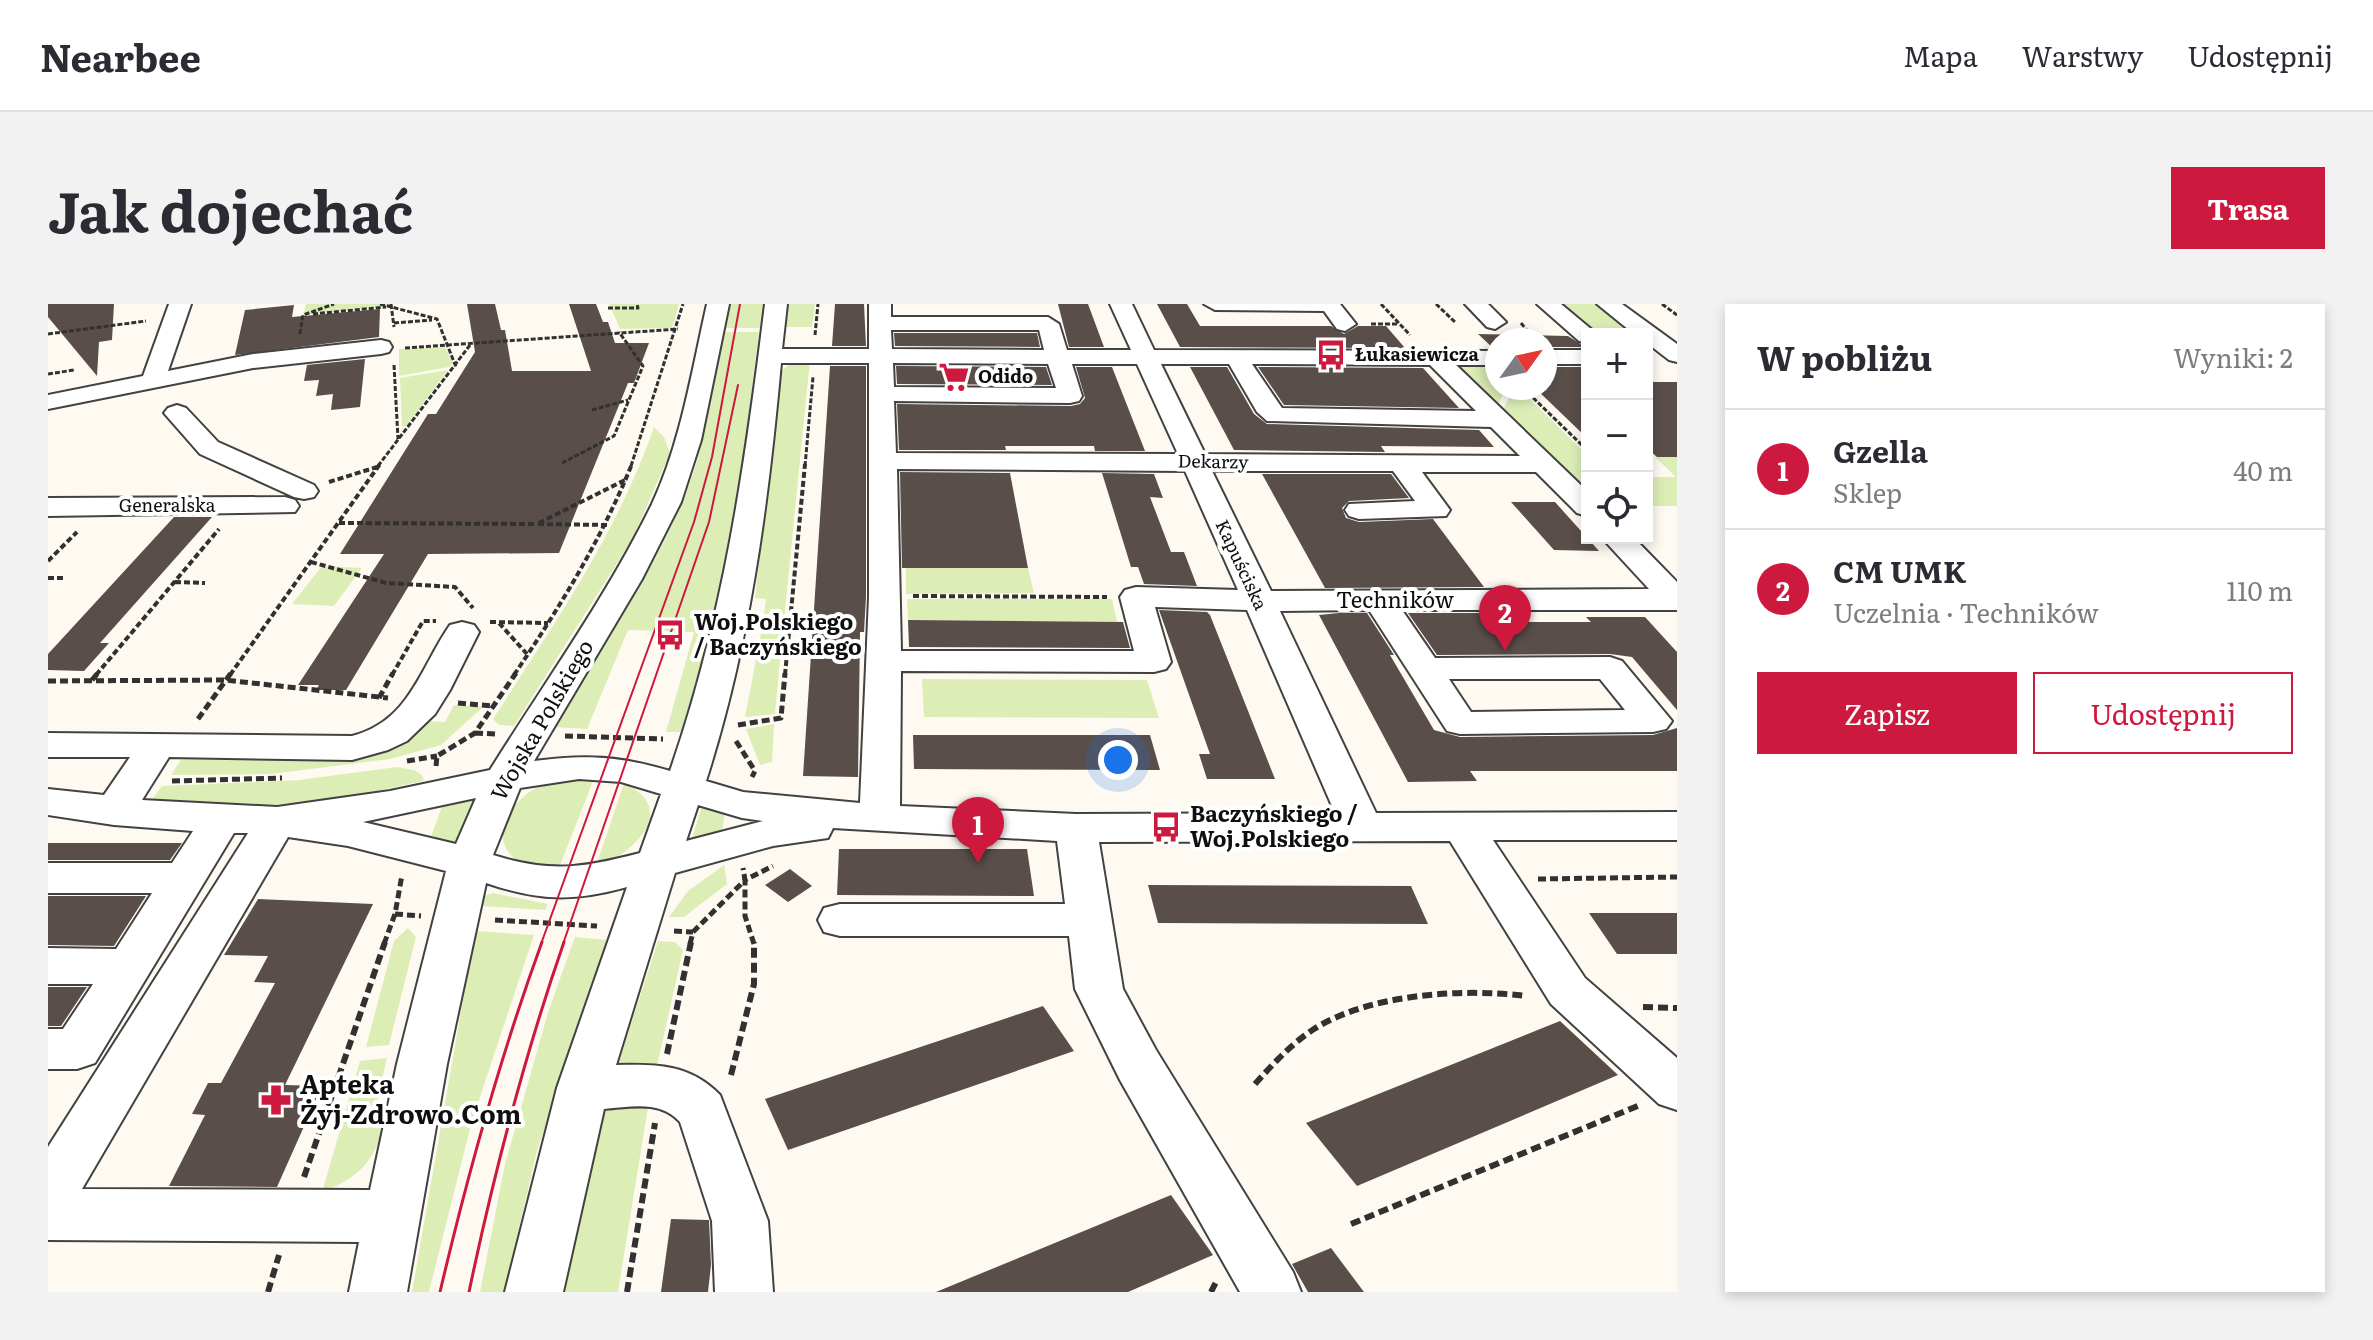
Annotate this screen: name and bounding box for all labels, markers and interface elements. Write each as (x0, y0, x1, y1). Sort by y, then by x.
text: Nearbee (40, 27, 201, 84)
text: Mapa (1903, 34, 1978, 76)
text: Warstwy (2022, 34, 2143, 76)
text: Udostępnij (2187, 34, 2333, 76)
text: Jak dojechać (48, 167, 413, 250)
button: Trasa (2171, 167, 2325, 249)
north arrow (1485, 328, 1557, 400)
map controls (1581, 328, 1653, 544)
button: + (1581, 328, 1653, 400)
text: W pobliżu (1757, 331, 1932, 381)
text: Wyniki: 2 (2173, 337, 2293, 376)
bus stop icon: Łukasiewicza (1314, 338, 1348, 372)
place label: Łukasiewicza (1355, 340, 1479, 367)
supermarket icon: Odido (937, 360, 971, 394)
place label: Odido (978, 362, 1033, 389)
button: − (1581, 400, 1653, 472)
text: Gzella (1833, 428, 1928, 472)
street label: Dekarzy (1177, 446, 1249, 475)
text: 1 (1778, 450, 1788, 489)
text: 40 m (2233, 450, 2293, 489)
button: locate (1581, 472, 1653, 544)
text: Sklep (1833, 472, 1902, 511)
street label: Generalska (119, 491, 216, 518)
street label: Kapuściska (1210, 515, 1275, 614)
text: CM UMK (1833, 548, 1966, 592)
text: 2 (1776, 570, 1790, 609)
text: 110 m (2226, 570, 2293, 609)
street label: Techników (1336, 582, 1454, 615)
pin: 2 (1479, 585, 1531, 651)
text: Uczelnia · Techników (1833, 592, 2099, 631)
place label: Woj.Polskiego / Baczyńskiego (694, 604, 862, 662)
bus stop icon: Woj.Polskiego / Baczyńskiego (653, 618, 687, 652)
street label: Wojska Polskiego (481, 632, 600, 806)
button: Zapisz (1757, 672, 2017, 754)
button: Udostępnij (2033, 672, 2293, 754)
your location (1098, 740, 1138, 780)
place label: Baczyńskiego / Woj.Polskiego (1190, 796, 1358, 854)
pin: 1 (952, 797, 1004, 863)
bus stop icon: Baczyńskiego / Woj.Polskiego (1149, 810, 1183, 844)
place label: Apteka Żyj-Zdrowo.Com (300, 1063, 522, 1132)
pharmacy icon: Apteka Żyj-Zdrowo.Com (259, 1083, 293, 1117)

